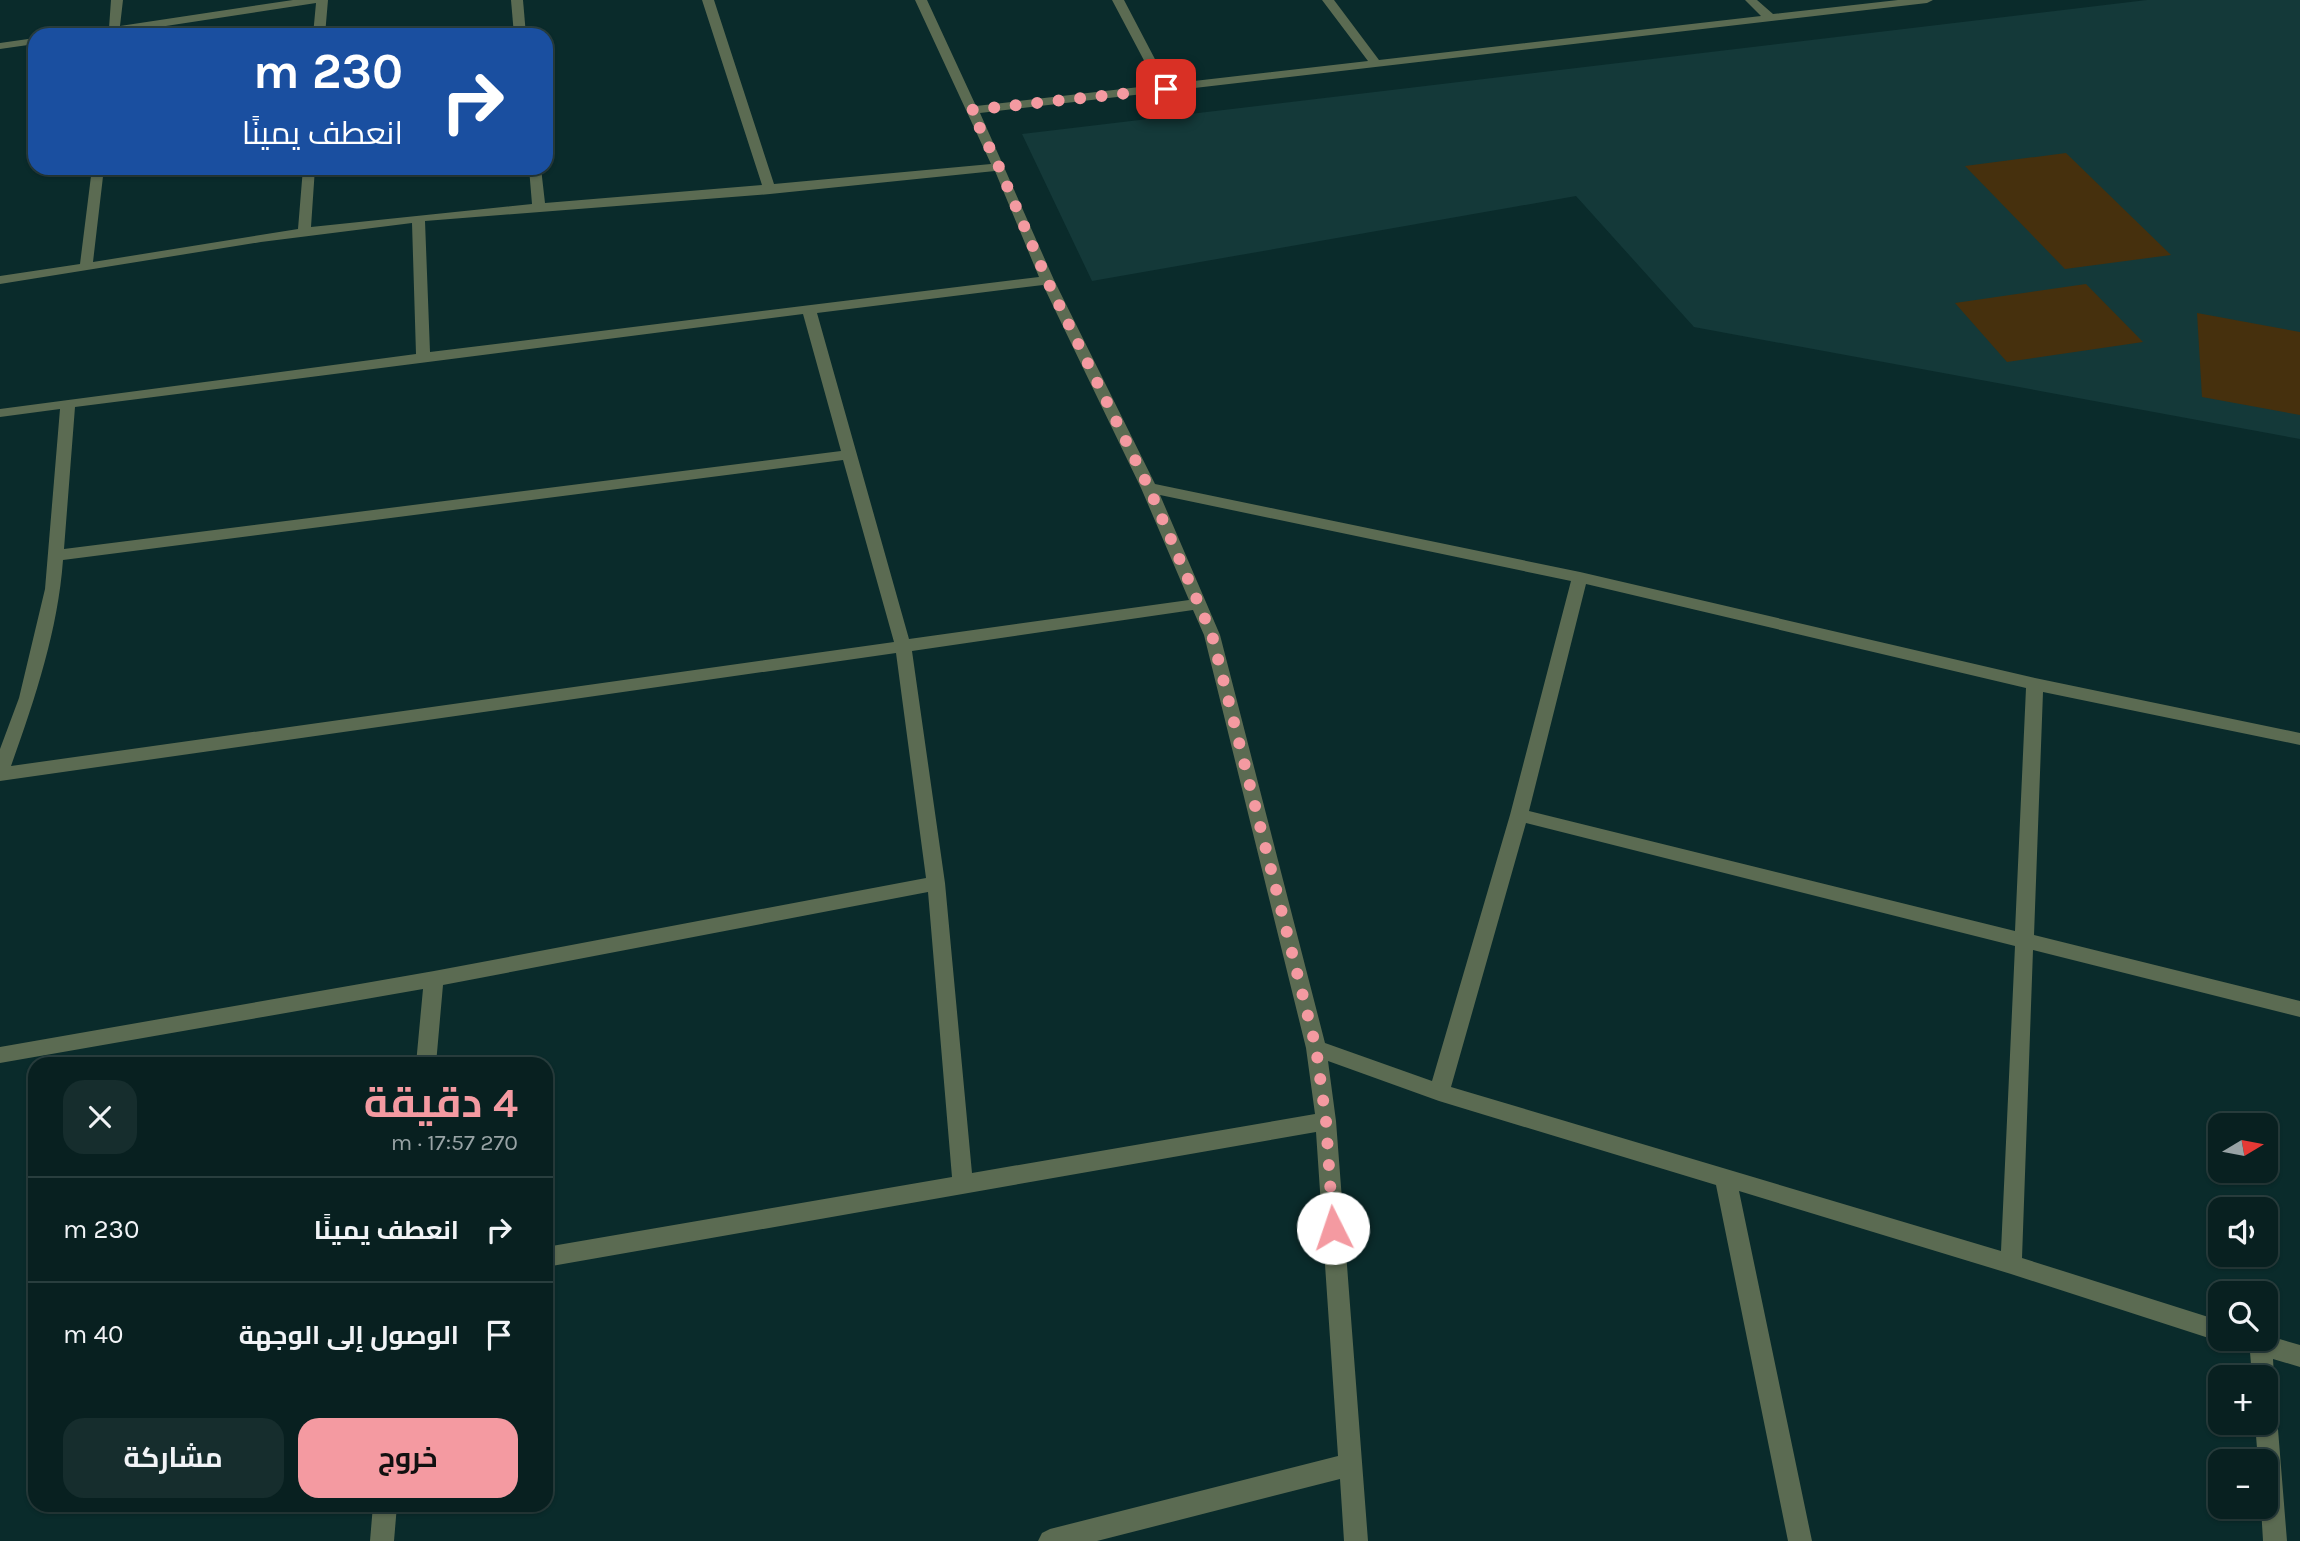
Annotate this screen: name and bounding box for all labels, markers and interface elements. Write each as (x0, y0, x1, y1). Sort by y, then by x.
text: 230 m (253, 43, 403, 100)
icon: right (427, 56, 518, 147)
pin (1136, 59, 1196, 119)
icon: arrive (1147, 70, 1185, 108)
text: انعطف يمينًا (242, 115, 403, 152)
text: 4 دقيقة (364, 1078, 518, 1128)
button: close (63, 1080, 137, 1154)
north arrow (2208, 1113, 2278, 1183)
map controls (2208, 1113, 2278, 1519)
text: 270 m · 17:57 (391, 1129, 518, 1156)
position arrow (1296, 1191, 1370, 1265)
button: sound (2208, 1197, 2278, 1267)
icon: right (480, 1211, 518, 1249)
text: 230 m (63, 1214, 139, 1245)
text: انعطف يمينًا (314, 1215, 459, 1246)
button: search (2208, 1281, 2278, 1351)
icon: arrive (480, 1316, 518, 1354)
text: 40 m (63, 1319, 123, 1350)
text: الوصول إلى الوجهة (239, 1320, 459, 1351)
button: + (2208, 1365, 2278, 1435)
button: مشاركة (63, 1418, 284, 1498)
button: خروج (298, 1418, 518, 1498)
button: − (2208, 1449, 2278, 1519)

